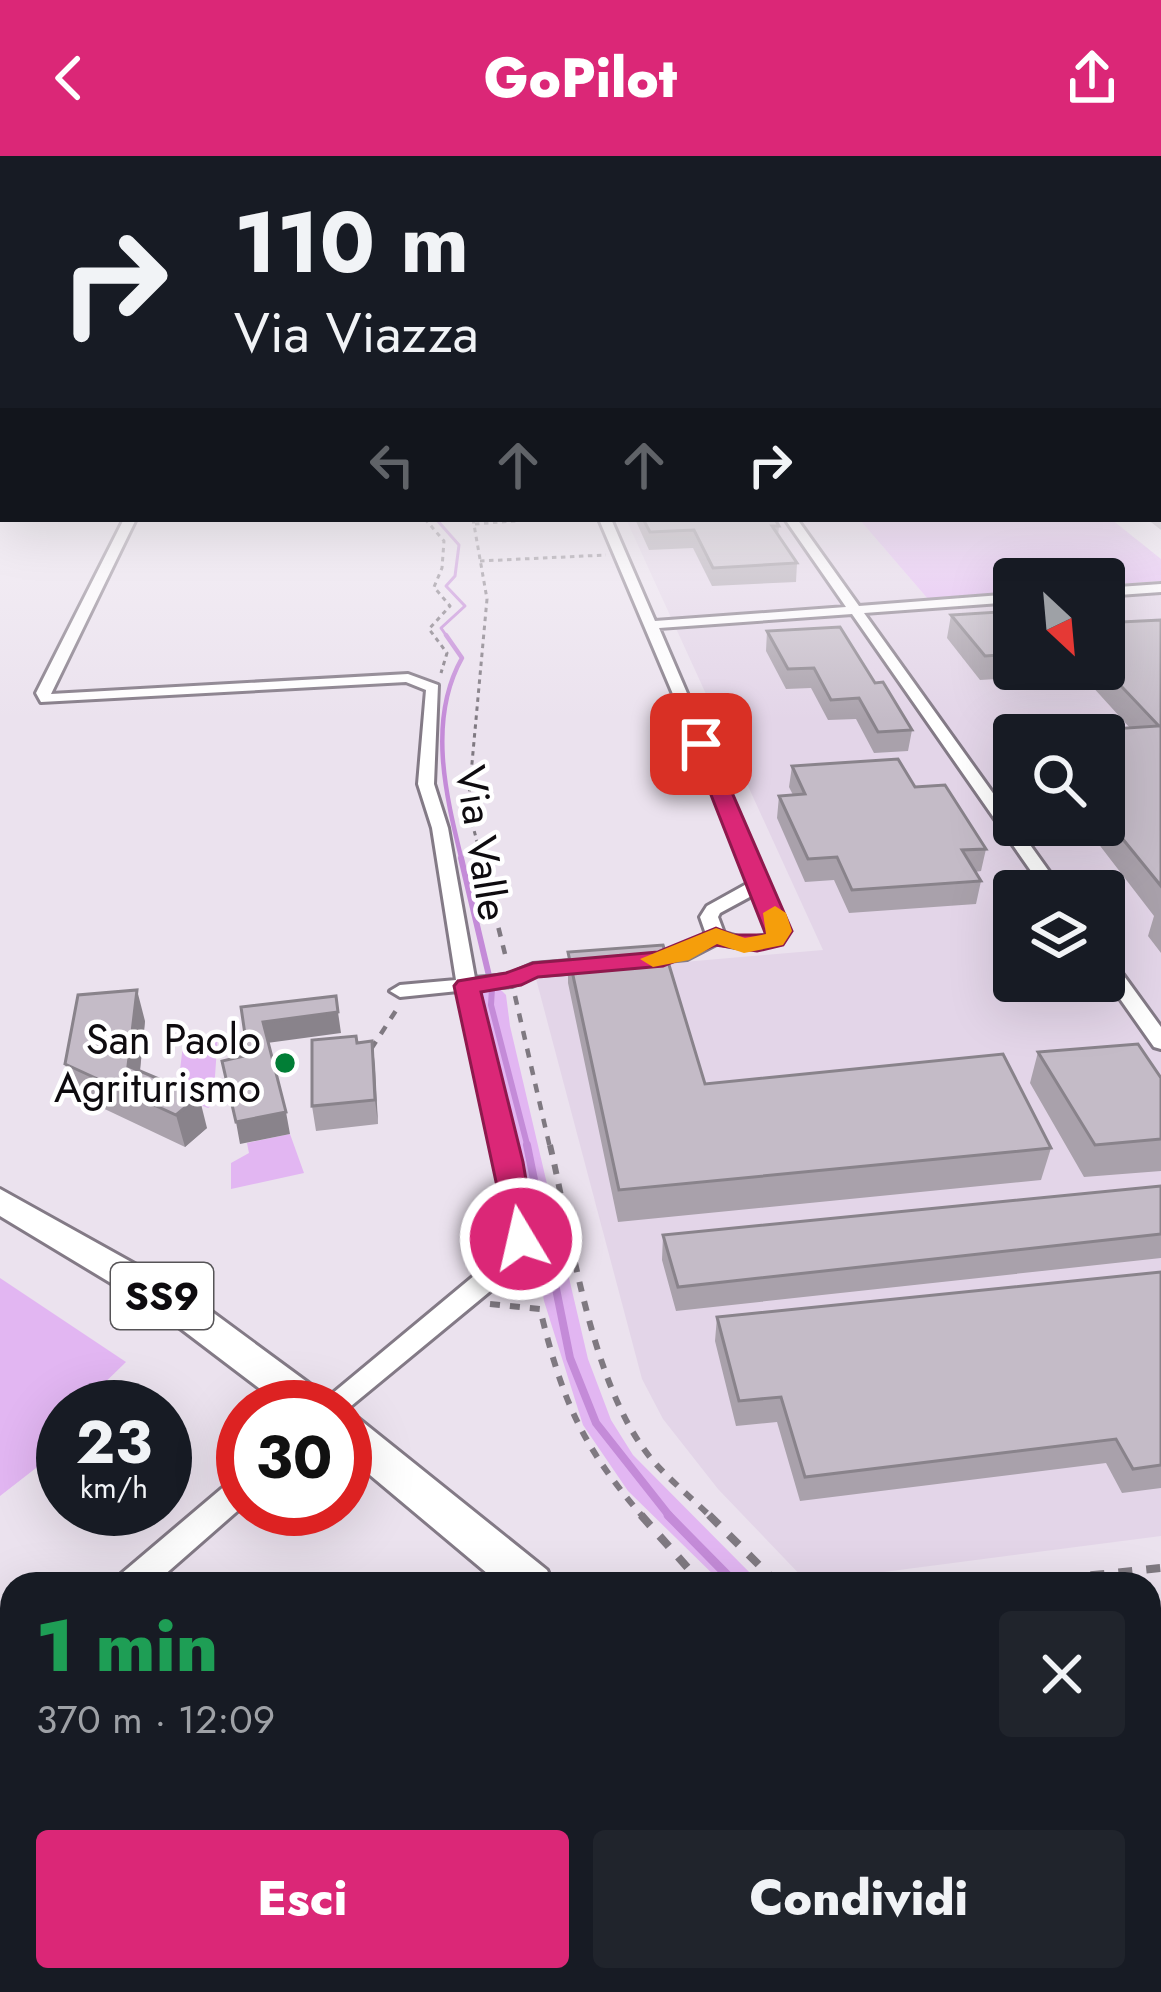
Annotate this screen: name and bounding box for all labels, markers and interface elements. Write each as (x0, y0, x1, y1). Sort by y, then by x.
text: GoPilot (484, 39, 677, 117)
icon: back (36, 45, 102, 111)
icon: share (1059, 45, 1125, 111)
text: 110 m (234, 182, 469, 304)
icon: right (36, 204, 192, 360)
text: Via Viazza (234, 294, 479, 372)
icon: left (359, 432, 425, 498)
icon: ahead (485, 432, 551, 498)
icon: ahead (611, 432, 677, 498)
icon: right (737, 432, 803, 498)
north arrow (993, 558, 1125, 690)
map controls (993, 558, 1125, 1002)
pin (650, 693, 752, 795)
icon: arrive (668, 711, 734, 777)
button: search (993, 714, 1125, 846)
street label: Via Valle (440, 761, 524, 925)
button: layers (993, 870, 1125, 1002)
place label: San Paolo Agriturismo (54, 1009, 261, 1118)
marker: San Paolo Agriturismo (272, 1050, 298, 1076)
position arrow (458, 1176, 584, 1302)
road number: SS9 (111, 1263, 213, 1329)
speed limit sign: 30 (216, 1380, 372, 1536)
text: 23 (76, 1399, 152, 1486)
text: km/h (80, 1466, 148, 1509)
text: 1 min (36, 1594, 218, 1698)
button: close (999, 1611, 1125, 1737)
text: 370 m · 12:09 (36, 1691, 275, 1748)
button: Esci (36, 1830, 569, 1968)
button: Condividi (593, 1830, 1125, 1968)

